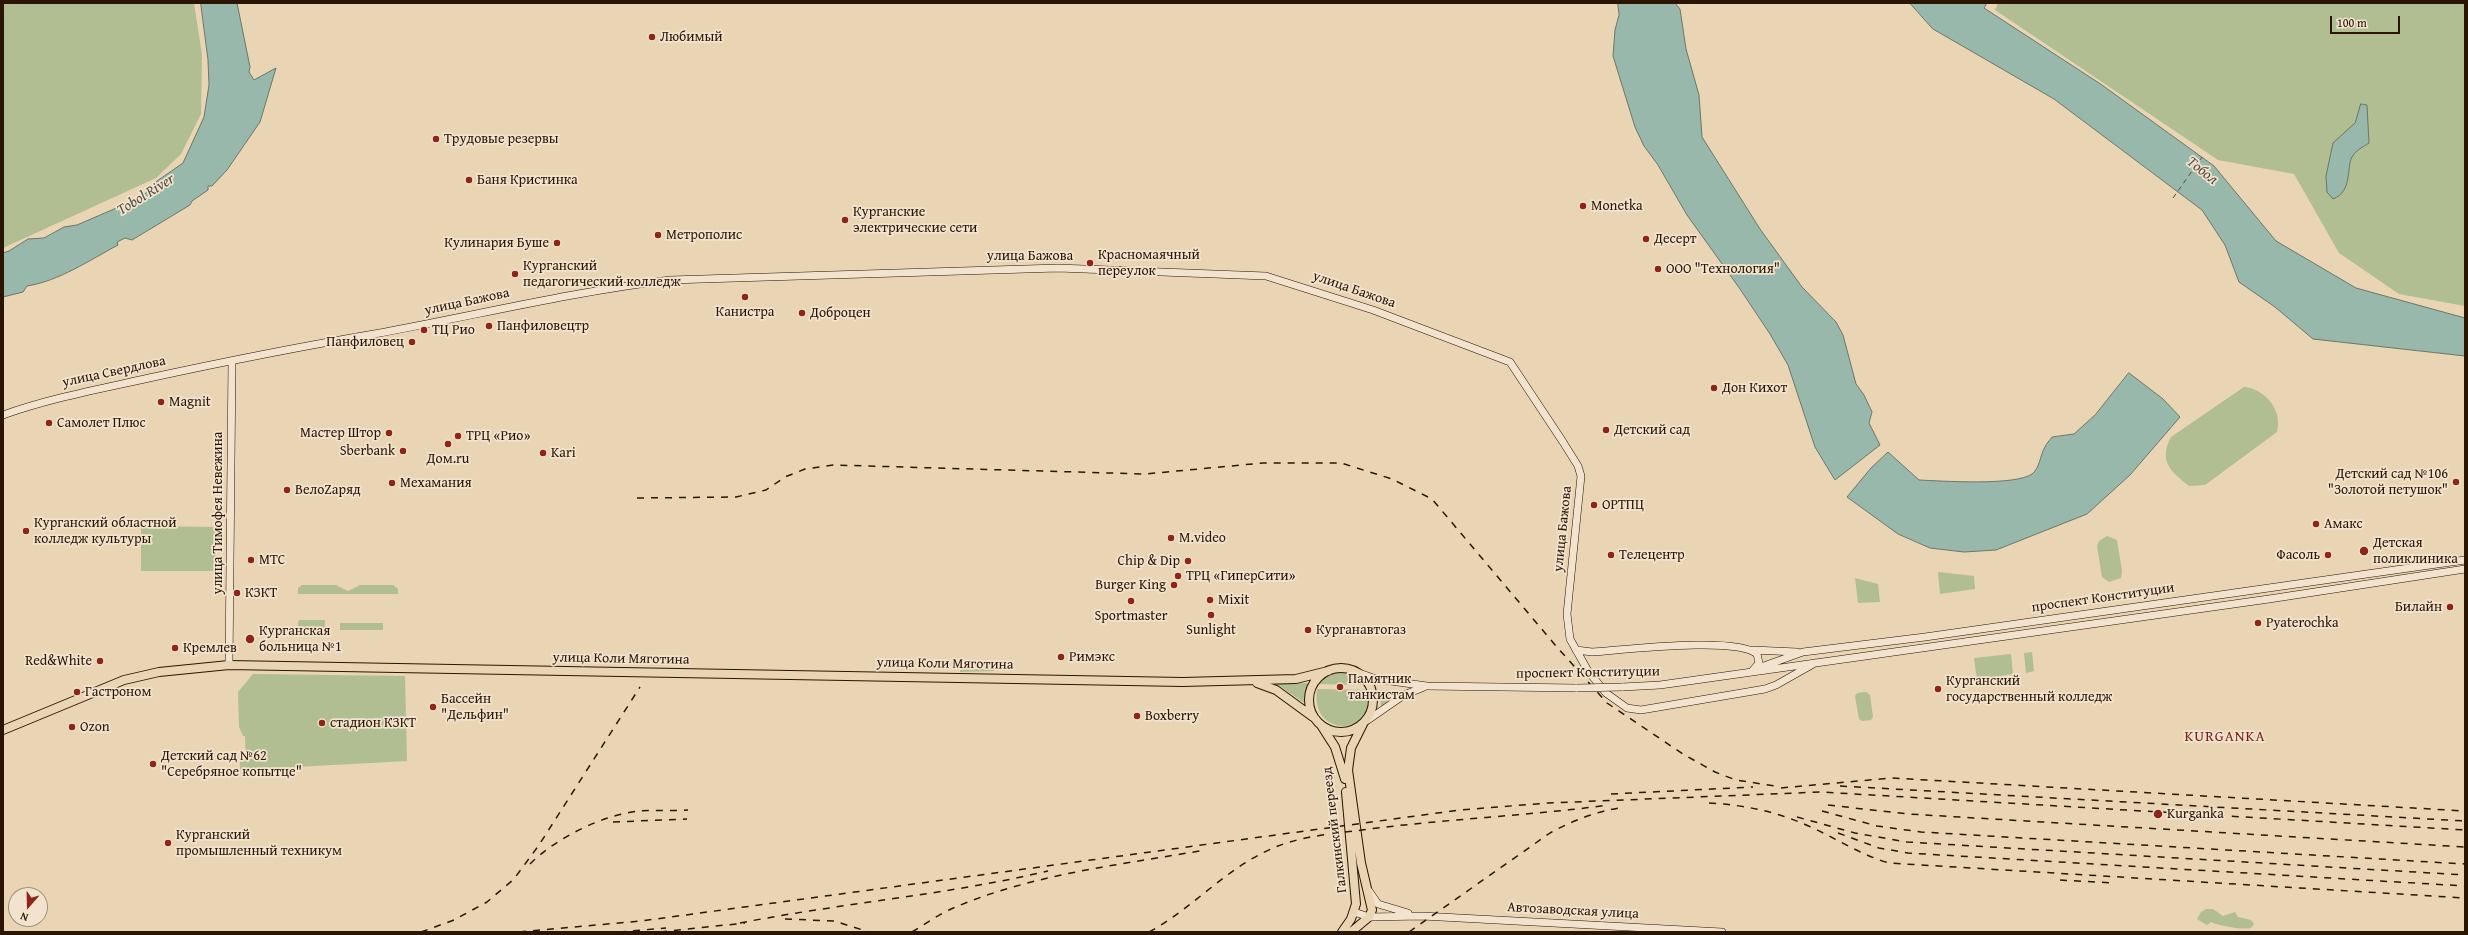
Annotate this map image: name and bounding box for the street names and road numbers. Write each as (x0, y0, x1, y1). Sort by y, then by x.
street label: улица Бажова (987, 248, 1073, 264)
street label: улица Бажова (1310, 268, 1398, 312)
street label: улица Бажова (423, 285, 511, 319)
street label: улица Свердлова (61, 353, 167, 391)
street label: улица Тимофея Невежина (210, 432, 226, 594)
street label: улица Бажова (1550, 485, 1576, 573)
street label: проспект Конституции (2030, 580, 2176, 616)
street label: улица Коли Мяготина (552, 649, 690, 669)
street label: улица Коли Мяготина (876, 654, 1014, 674)
street label: проспект Конституции (1516, 663, 1660, 683)
street label: Галкинский переезд (1319, 766, 1351, 894)
street label: Автозаводская улица (1507, 899, 1639, 923)

